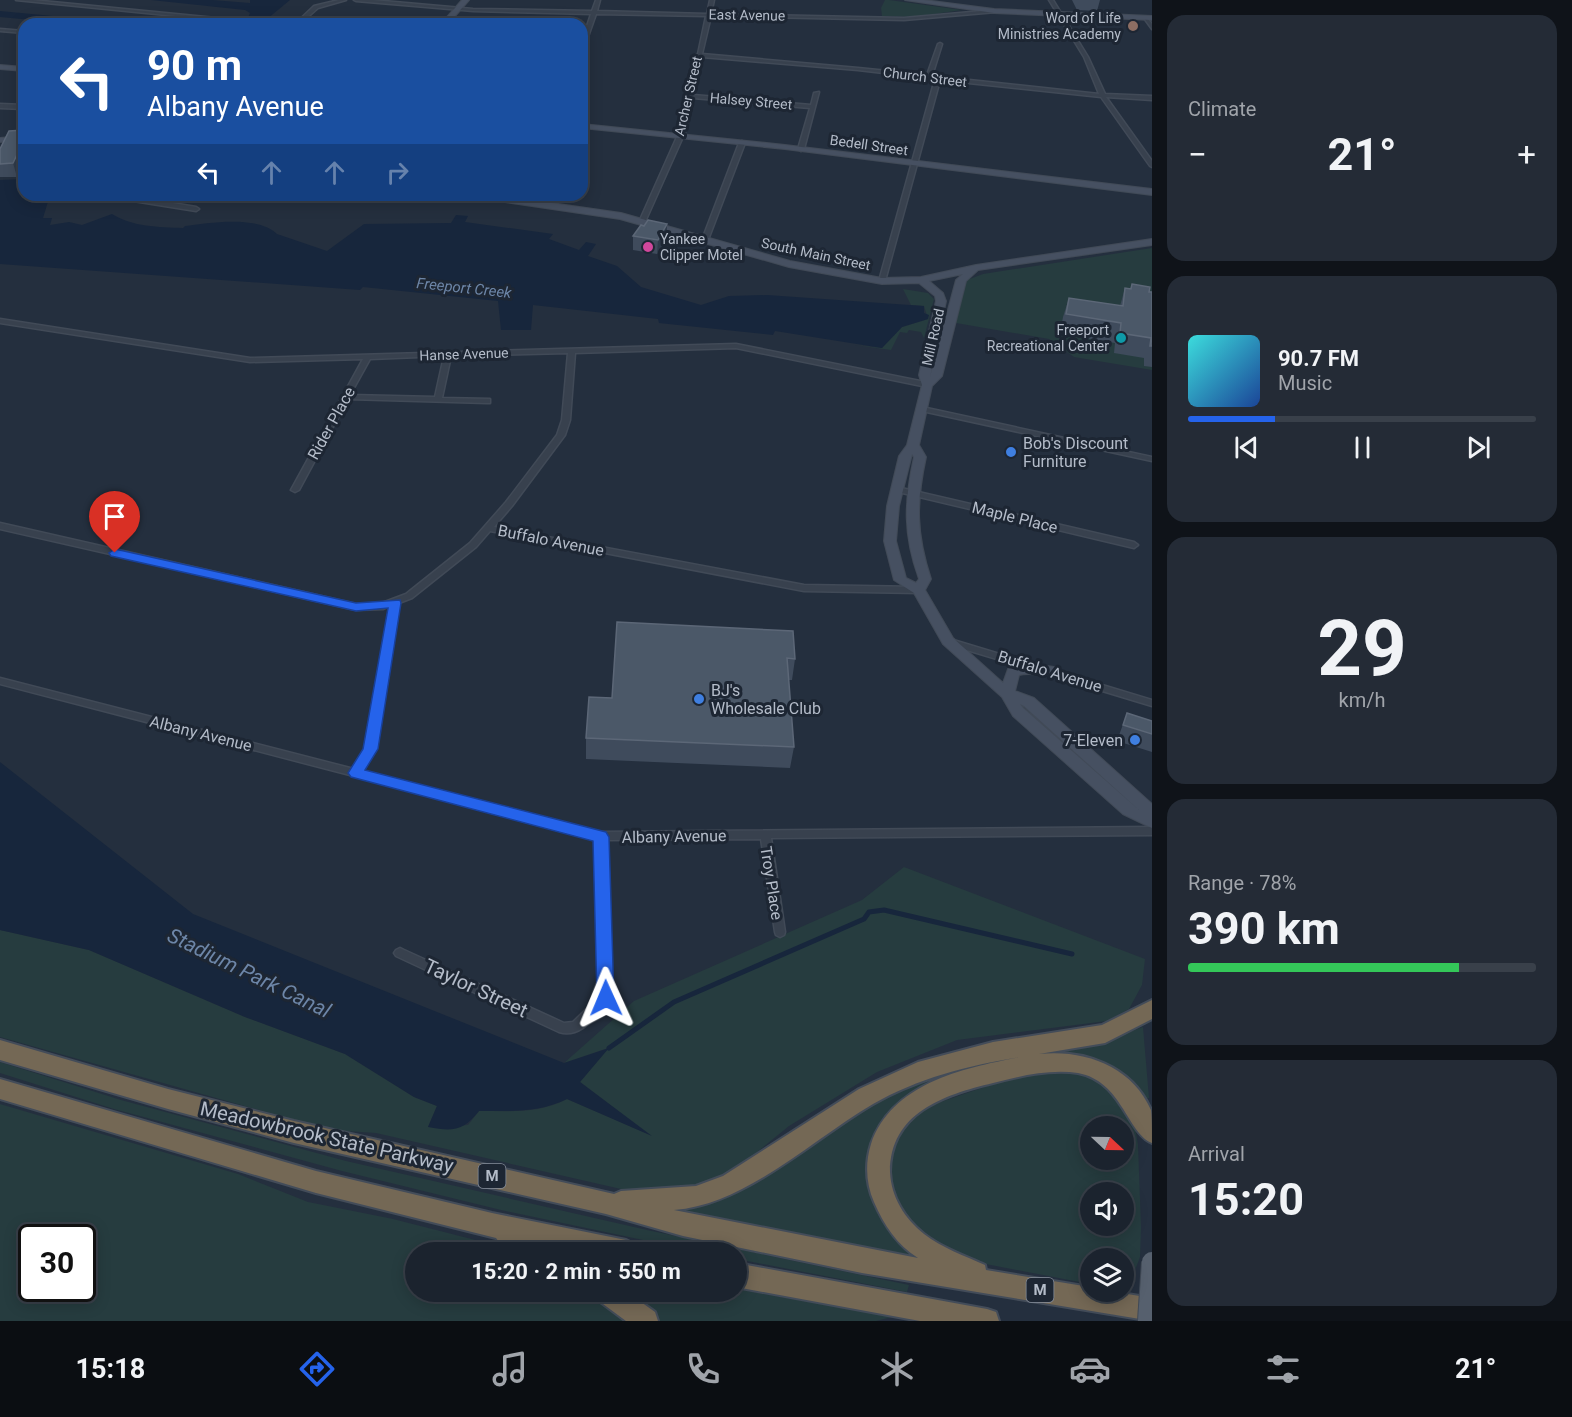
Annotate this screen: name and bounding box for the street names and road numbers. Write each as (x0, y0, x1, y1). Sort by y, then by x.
street label: East Avenue (709, 6, 785, 24)
street label: Archer Street (671, 54, 705, 137)
street label: Church Street (882, 64, 968, 90)
street label: Halsey Street (709, 89, 793, 113)
street label: Bedell Street (829, 132, 909, 158)
street label: South Main Street (760, 235, 872, 273)
street label: Mill Road (919, 307, 947, 367)
street label: Hanse Avenue (419, 344, 509, 364)
street label: Rider Place (304, 384, 359, 463)
street label: Maple Place (970, 498, 1060, 537)
street label: Buffalo Avenue (496, 521, 606, 560)
street label: Buffalo Avenue (995, 647, 1104, 696)
street label: Albany Avenue (148, 712, 254, 755)
street label: Albany Avenue (621, 826, 727, 847)
street label: Troy Place (756, 845, 787, 921)
street label: Taylor Street (420, 954, 532, 1022)
street label: Meadowbrook State Parkway (198, 1096, 457, 1178)
road number: M (478, 1164, 506, 1188)
road number: M (1026, 1278, 1054, 1302)

